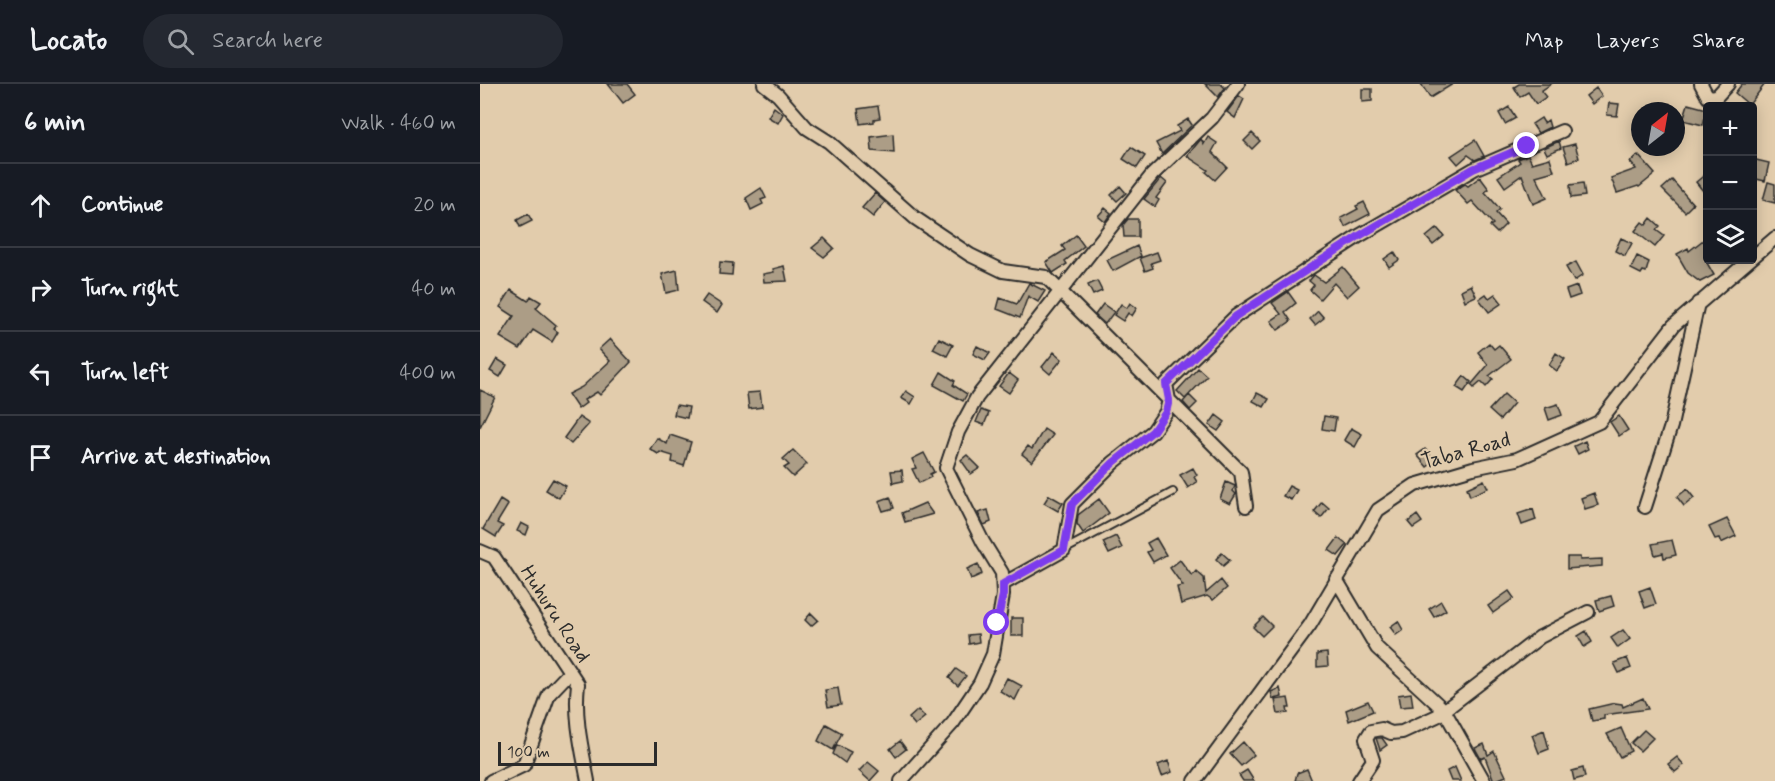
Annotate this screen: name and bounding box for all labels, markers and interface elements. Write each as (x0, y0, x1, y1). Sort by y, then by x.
search box (143, 14, 563, 68)
text: Locato (30, 23, 107, 60)
icon: search (164, 25, 197, 58)
text: Search here (212, 27, 323, 55)
text: Map (1525, 27, 1563, 55)
text: Layers (1596, 27, 1659, 55)
text: Share (1692, 27, 1745, 55)
north arrow (1631, 102, 1685, 156)
map controls (1703, 102, 1757, 264)
button: + (1703, 102, 1757, 156)
text: 6 min (24, 106, 86, 140)
text: Walk · 460 m (341, 110, 456, 137)
route end (1513, 132, 1539, 158)
button: − (1703, 156, 1757, 210)
icon: ahead (24, 189, 57, 222)
text: Continue (81, 191, 163, 219)
text: 20 m (413, 192, 456, 219)
button: layers (1703, 210, 1757, 264)
icon: right (24, 273, 57, 306)
text: Turn right (81, 275, 179, 303)
text: 40 m (412, 276, 456, 303)
icon: left (24, 357, 57, 390)
text: Turn left (81, 359, 169, 387)
text: 400 m (400, 360, 456, 387)
street label: Taba Road (1418, 426, 1514, 476)
icon: arrive (24, 441, 57, 474)
text: Arrive at destination (81, 443, 271, 471)
street label: Huhuru Road (513, 560, 597, 668)
route start (983, 609, 1009, 635)
scale bar (498, 739, 657, 766)
text: 100 m (507, 742, 550, 763)

